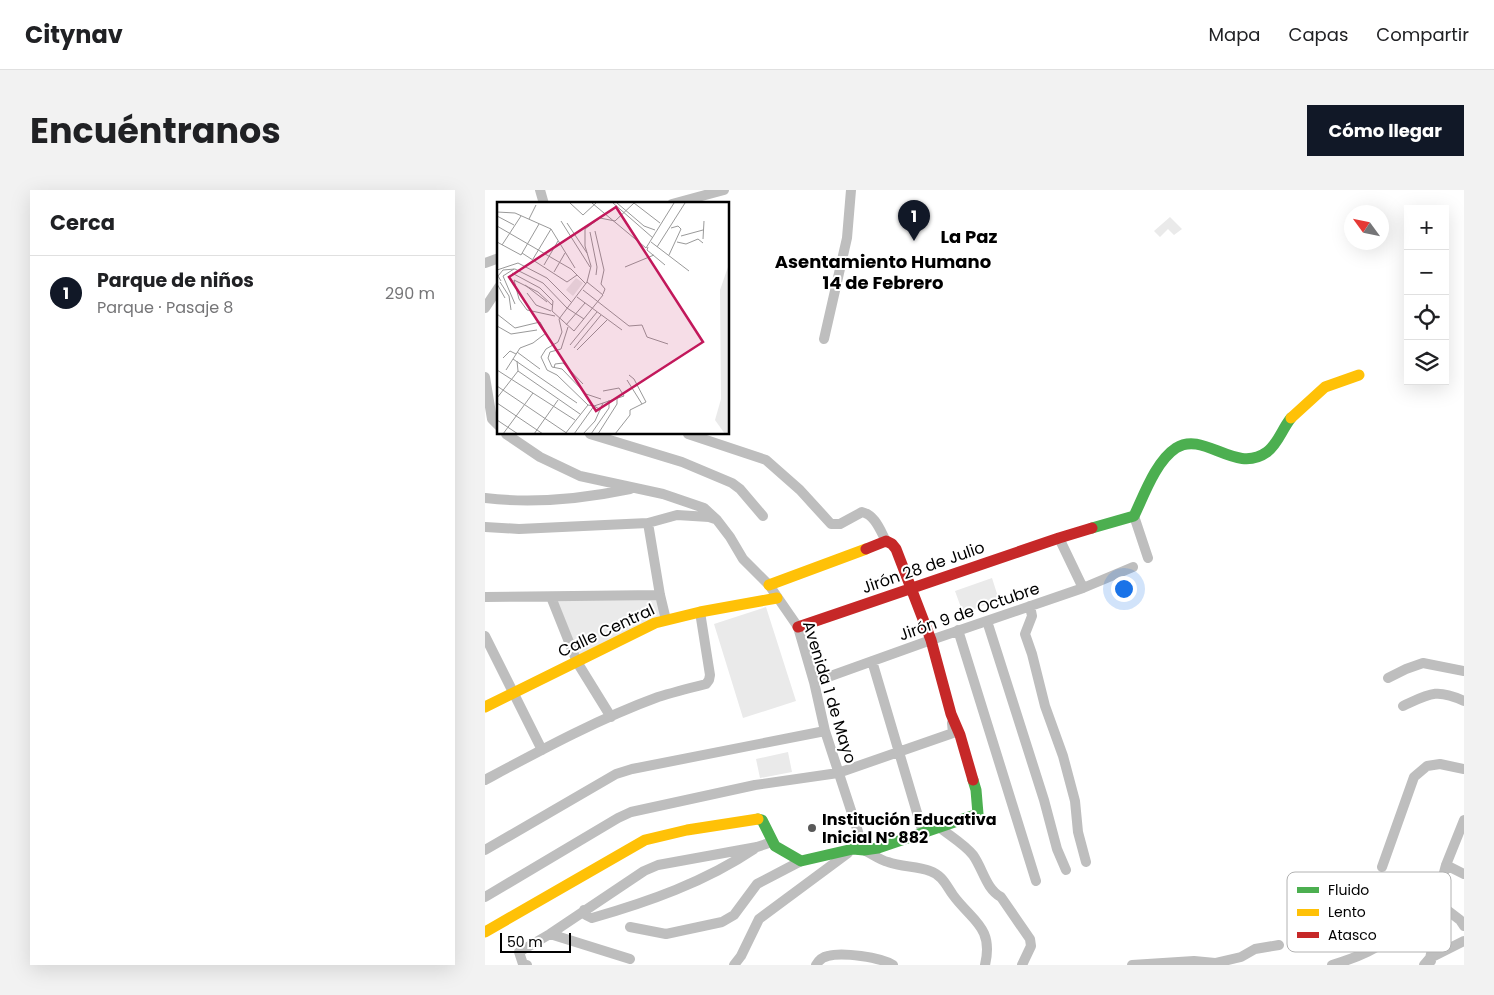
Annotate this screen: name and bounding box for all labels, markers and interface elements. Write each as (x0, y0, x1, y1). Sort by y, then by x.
text: Citynav (25, 18, 123, 51)
text: Mapa (1208, 22, 1261, 47)
text: Capas (1289, 22, 1348, 47)
text: Compartir (1376, 22, 1469, 47)
button: Cómo llegar (1307, 105, 1464, 156)
text: Encuéntranos (30, 106, 281, 155)
pin: 1 (898, 200, 930, 241)
inset map (497, 202, 730, 435)
north arrow (1344, 205, 1389, 250)
map controls (1404, 205, 1449, 385)
button: + (1404, 205, 1449, 250)
text: Cerca (50, 208, 115, 237)
district label: La Paz (940, 224, 998, 249)
district label: Asentamiento Humano 14 de Febrero (775, 249, 991, 295)
button: − (1404, 250, 1449, 295)
text: Parque de niños (97, 267, 254, 294)
text: 1 (63, 282, 69, 305)
text: 290 m (385, 282, 435, 305)
button: locate (1404, 295, 1449, 340)
text: Parque · Pasaje 8 (97, 296, 233, 319)
button: layers (1404, 340, 1449, 385)
street label: Jirón 28 de Julio (859, 536, 988, 599)
your location (1111, 576, 1137, 602)
street label: Jirón 9 de Octubre (896, 577, 1043, 646)
street label: Calle Central (554, 598, 658, 663)
street label: Avenida 1 de Mayo (797, 618, 862, 766)
place label: Institución Educativa Inicial Nº 882 (822, 808, 997, 849)
marker: Institución Educativa Inicial Nº 882 (806, 822, 818, 834)
legend (1287, 872, 1451, 952)
text: Fluido (1328, 880, 1369, 900)
text: Lento (1328, 902, 1366, 922)
text: Atasco (1328, 925, 1377, 945)
scale bar (500, 930, 571, 953)
text: 50 m (507, 932, 543, 952)

